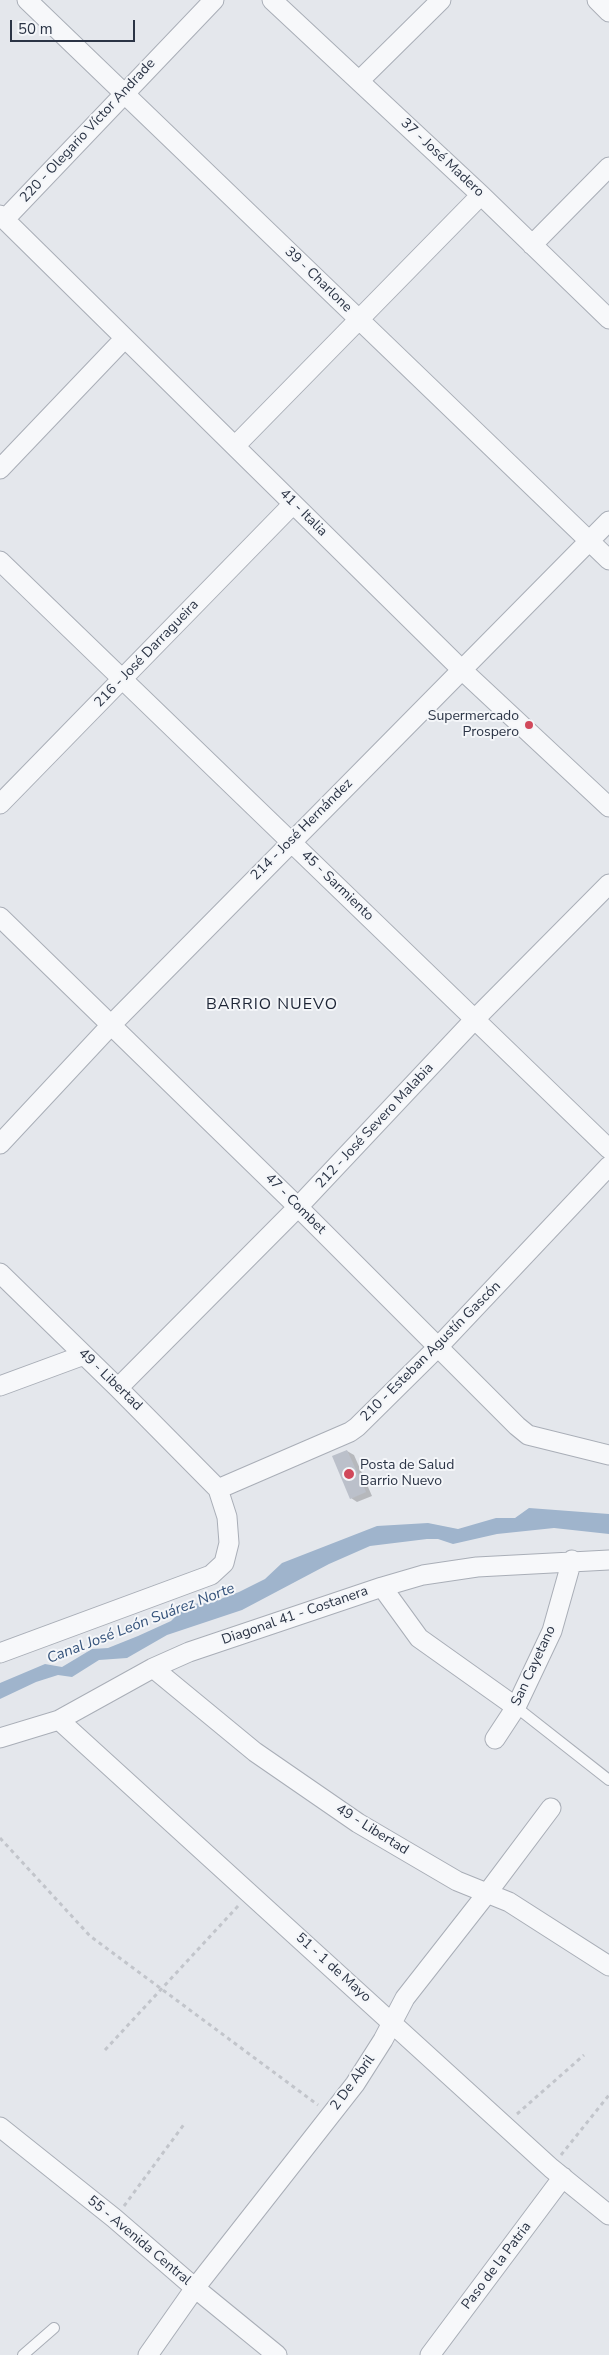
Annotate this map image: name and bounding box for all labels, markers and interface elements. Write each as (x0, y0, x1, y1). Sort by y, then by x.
scale bar (12, 10, 138, 42)
text: 50 m (18, 19, 53, 39)
street label: 220 - Olegario Víctor Andrade (17, 56, 159, 206)
street label: 37 - José Madero (397, 115, 487, 201)
street label: 39 - Charlone (281, 244, 355, 316)
street label: 41 - Italia (276, 486, 330, 540)
street label: 216 - José Darragueira (91, 597, 203, 711)
place label: Supermercado Prospero (428, 709, 519, 742)
marker: Supermercado Prospero (523, 719, 535, 731)
street label: 214 - José Hernández (248, 776, 356, 884)
street label: 45 - Sarmiento (297, 847, 377, 925)
district label: BARRIO NUEVO (205, 995, 339, 1015)
street label: 212 - José Severo Malabia (313, 1060, 437, 1192)
street label: 47 - Combet (261, 1170, 329, 1238)
street label: 210 - Esteban Agustín Gascón (357, 1278, 505, 1426)
street label: 49 - Libertad (75, 1345, 145, 1415)
place label: Posta de Salud Barrio Nuevo (360, 1458, 454, 1490)
marker: Posta de Salud Barrio Nuevo (342, 1467, 356, 1481)
water label: Canal José León Suárez Norte (45, 1580, 237, 1668)
street label: Diagonal 41 - Costanera (220, 1583, 370, 1649)
street label: San Cayetano (508, 1623, 560, 1709)
street label: 49 - Libertad (333, 1801, 411, 1859)
street label: 51 - 1 de Mayo (292, 1930, 374, 2006)
street label: 2 De Abril (327, 2052, 379, 2114)
street label: 55 - Avenida Central (84, 2193, 194, 2289)
street label: Paso de la Patria (459, 2219, 535, 2313)

